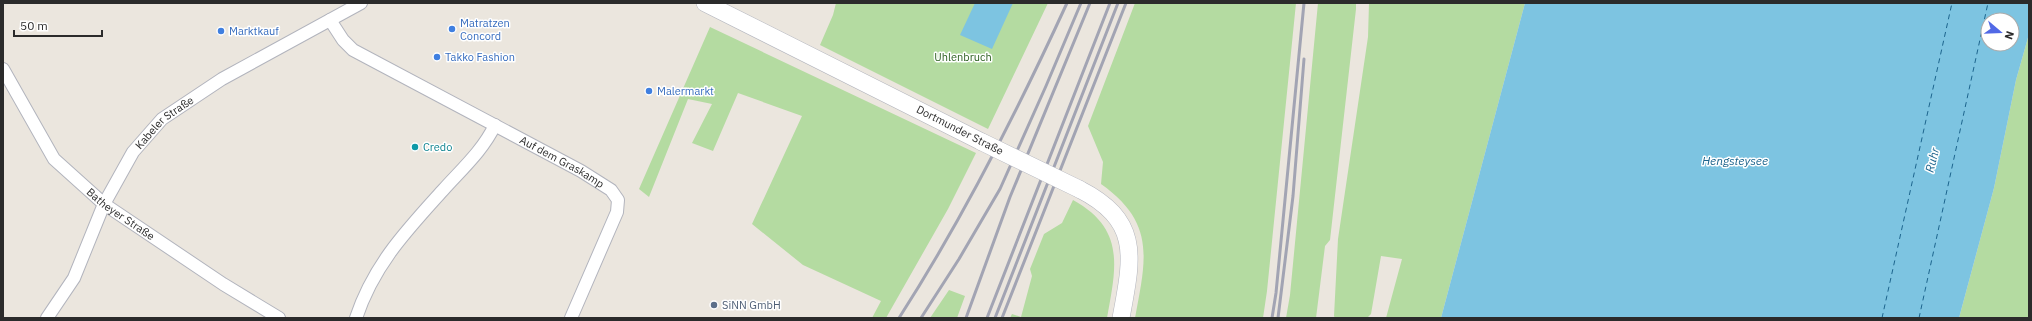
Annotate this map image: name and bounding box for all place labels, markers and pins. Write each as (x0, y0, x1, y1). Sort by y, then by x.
place label: Matratzen Concord (460, 16, 510, 43)
place label: Marktkauf (229, 24, 279, 38)
marker: Matratzen Concord (447, 24, 457, 34)
marker: Marktkauf (216, 26, 226, 36)
place label: Takko Fashion (445, 50, 515, 64)
marker: Takko Fashion (432, 52, 442, 62)
place label: Malermarkt (657, 84, 714, 98)
marker: Malermarkt (644, 86, 654, 96)
place label: Credo (423, 140, 452, 154)
marker: Credo (410, 142, 420, 152)
place label: SiNN GmbH (722, 298, 781, 312)
marker: SiNN GmbH (709, 300, 719, 310)

